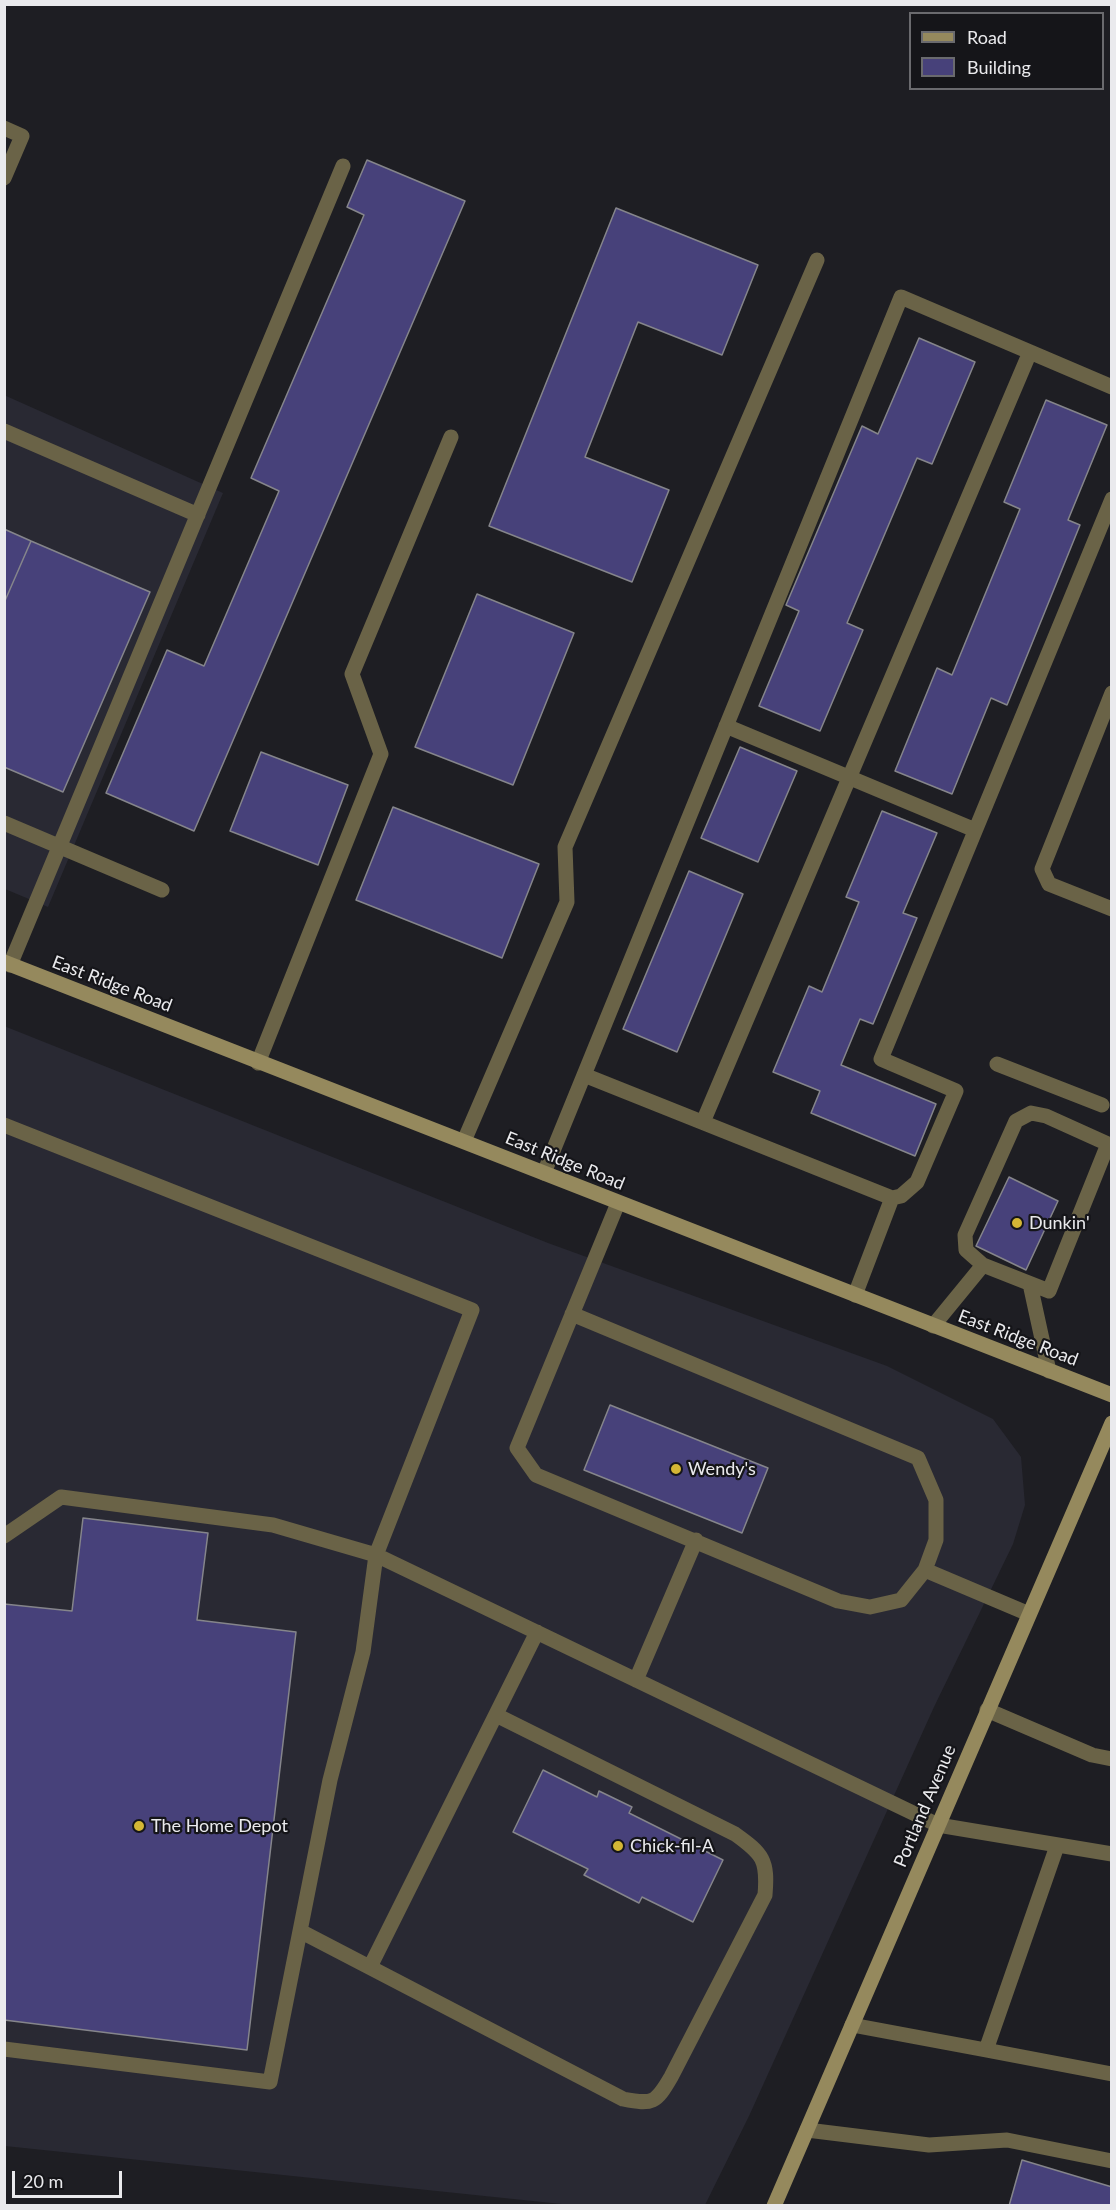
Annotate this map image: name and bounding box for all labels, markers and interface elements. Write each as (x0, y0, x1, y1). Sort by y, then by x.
legend (909, 12, 1104, 90)
text: Road (967, 26, 1007, 48)
text: Building (967, 56, 1031, 78)
street label: East Ridge Road (49, 951, 175, 1017)
street label: East Ridge Road (502, 1127, 628, 1195)
place label: Dunkin' (1029, 1212, 1090, 1234)
marker: Dunkin' (1010, 1216, 1024, 1230)
street label: East Ridge Road (955, 1305, 1081, 1371)
place label: Wendy's (688, 1458, 756, 1480)
marker: Wendy's (669, 1462, 683, 1476)
street label: Portland Avenue (889, 1741, 961, 1871)
place label: The Home Depot (151, 1815, 288, 1837)
marker: The Home Depot (132, 1819, 146, 1833)
place label: Chick-fil-A (630, 1835, 714, 1857)
marker: Chick-fil-A (611, 1839, 625, 1853)
scale bar (15, 2159, 124, 2197)
text: 20 m (23, 2170, 63, 2192)

